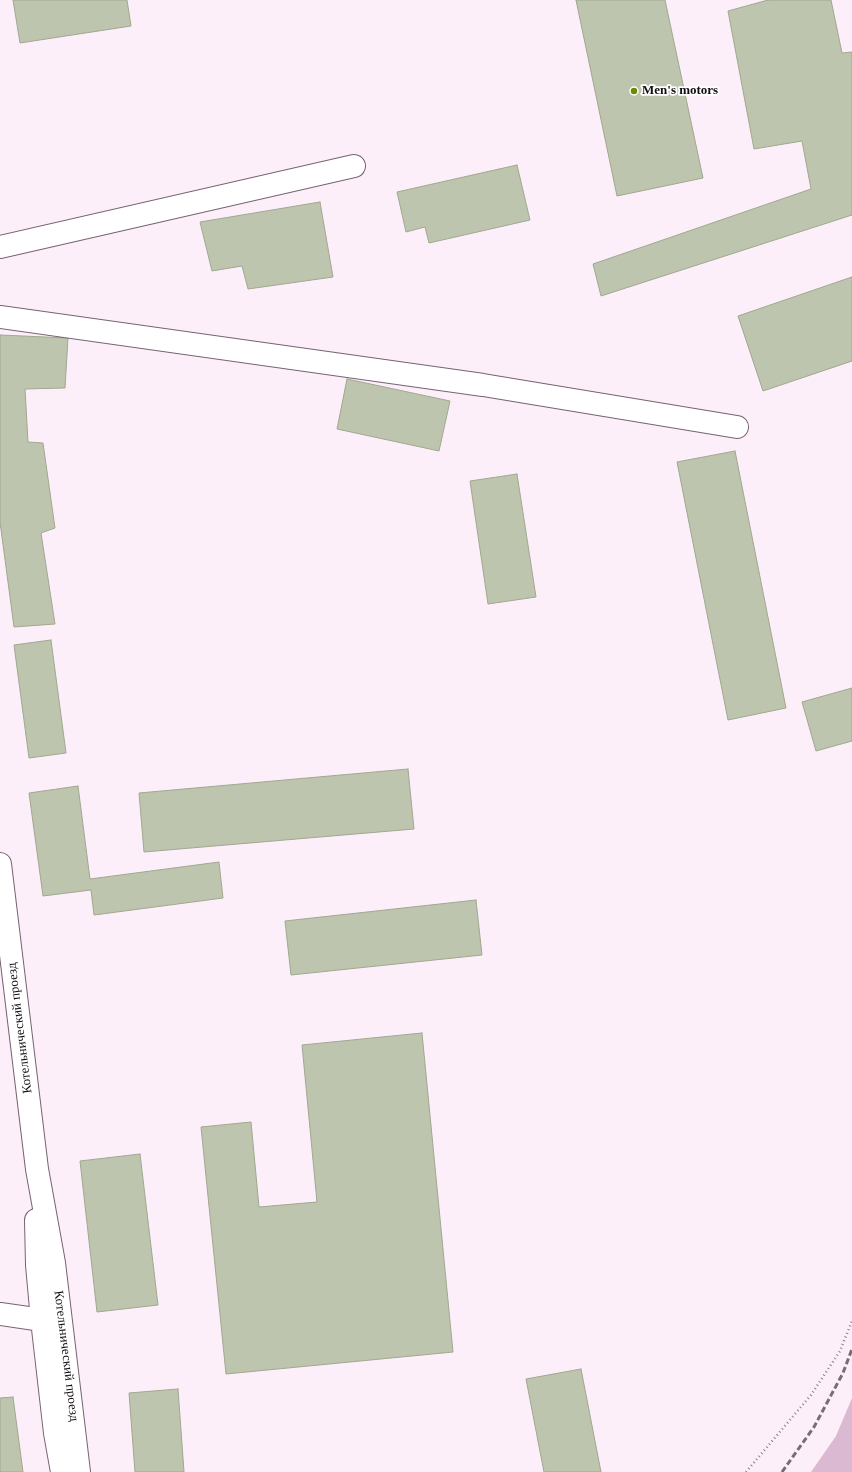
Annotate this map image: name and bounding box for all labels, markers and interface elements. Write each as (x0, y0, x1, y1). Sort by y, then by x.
place label: Men's motors (642, 83, 718, 99)
marker: Men's motors (629, 86, 639, 96)
street label: Котельнический проезд (4, 962, 36, 1094)
street label: Котельнический проезд (50, 1290, 82, 1422)

